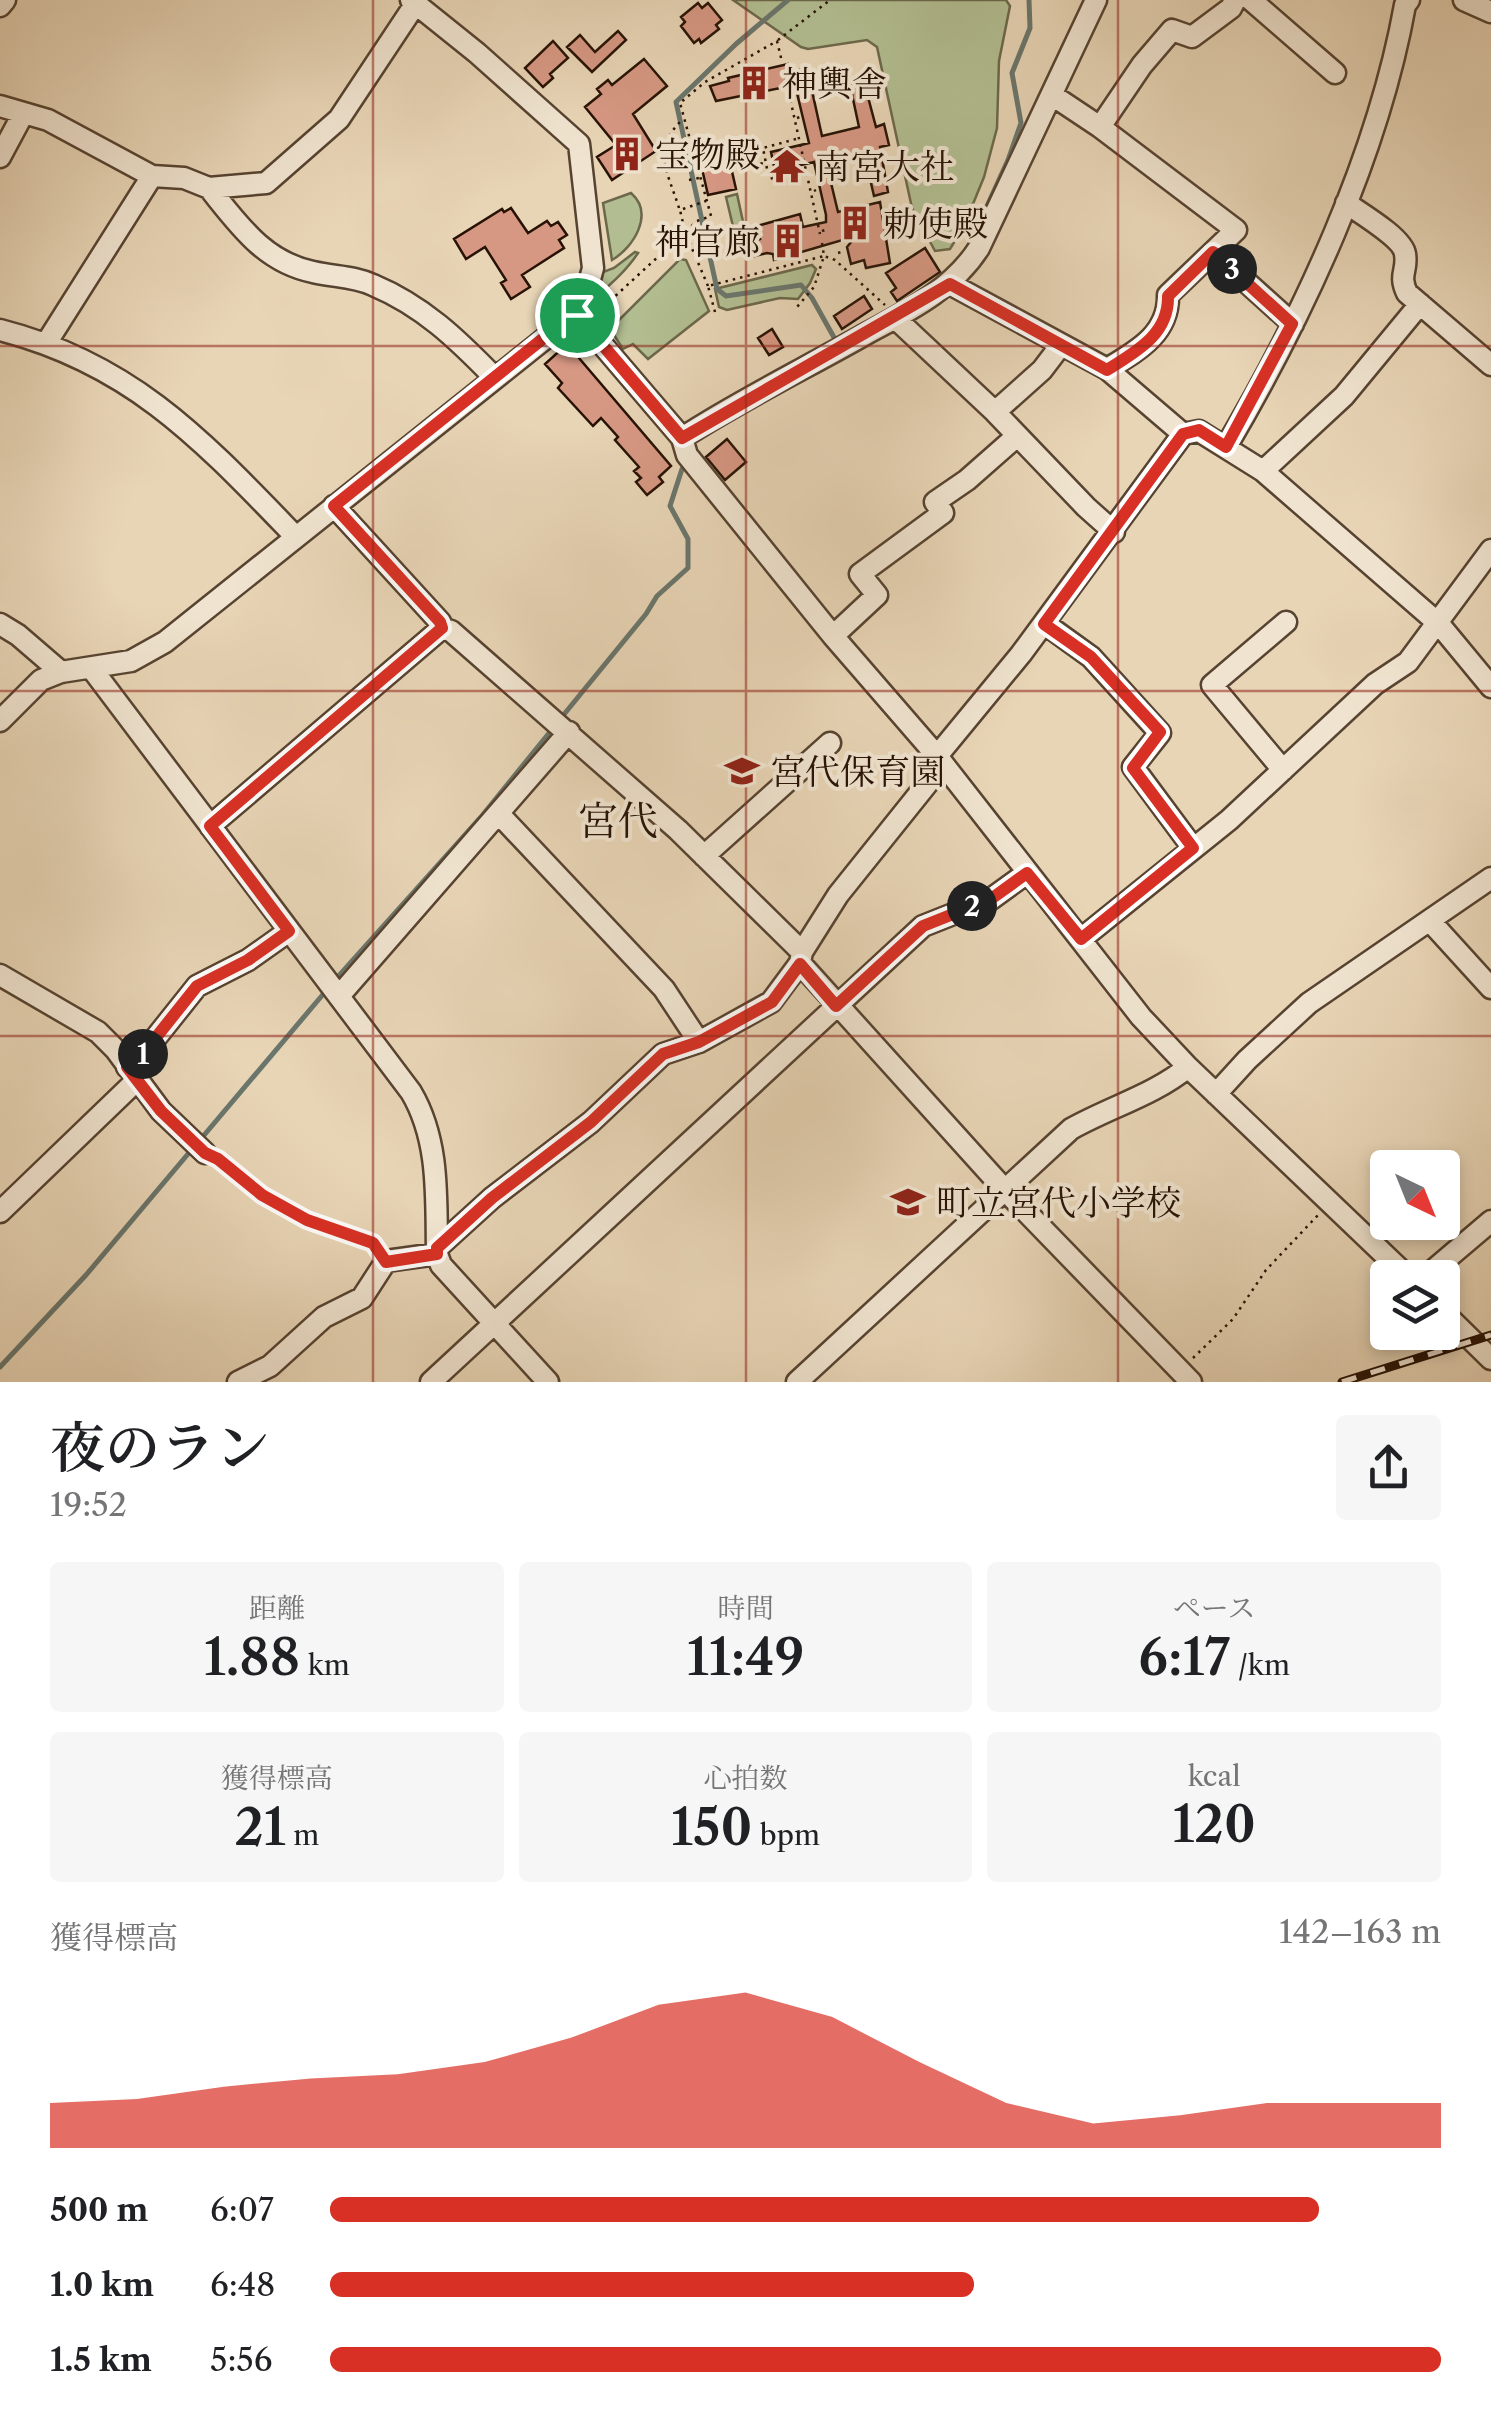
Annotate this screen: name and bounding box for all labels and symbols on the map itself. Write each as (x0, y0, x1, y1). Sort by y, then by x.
place label: 神輿舎 (782, 62, 887, 105)
building icon: 神輿舎 (735, 64, 773, 102)
place label: 宝物殿 (655, 133, 760, 176)
building icon: 宝物殿 (608, 135, 646, 173)
place label: 南宮大社 (815, 145, 955, 188)
temple icon: 南宮大社 (768, 147, 806, 185)
place label: 勅使殿 (883, 202, 988, 245)
building icon: 勅使殿 (836, 204, 874, 242)
place label: 神官廊 (655, 220, 760, 263)
building icon: 神官廊 (769, 222, 807, 260)
pin: 3 (1207, 244, 1257, 294)
pin (535, 273, 620, 358)
place label: 宮代保育園 (770, 750, 945, 793)
school or university icon: 宮代保育園 (723, 752, 761, 790)
district label: 宮代 (578, 796, 658, 845)
pin: 2 (947, 881, 997, 931)
pin: 1 (118, 1029, 168, 1079)
north arrow (1370, 1150, 1460, 1240)
place label: 町立宮代小学校 (936, 1181, 1181, 1224)
school or university icon: 町立宮代小学校 (889, 1183, 927, 1221)

